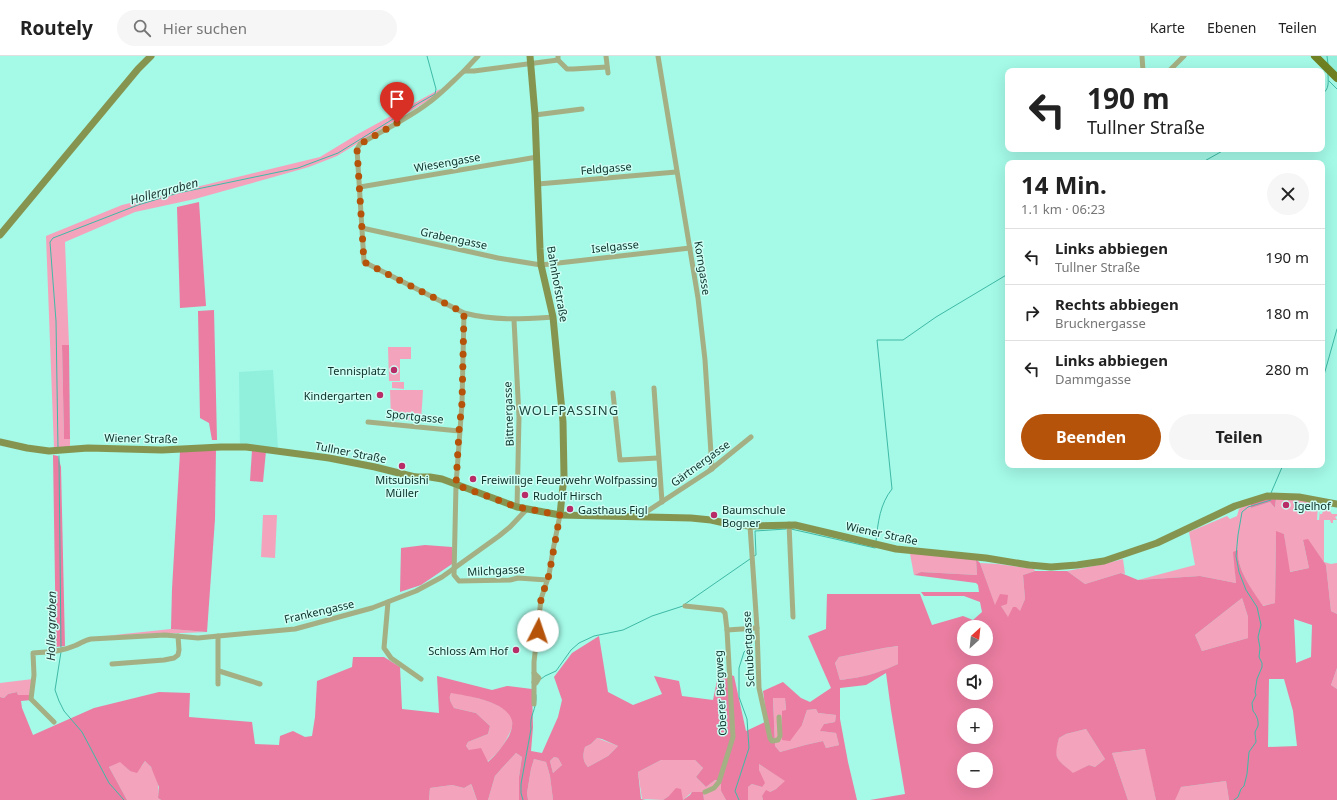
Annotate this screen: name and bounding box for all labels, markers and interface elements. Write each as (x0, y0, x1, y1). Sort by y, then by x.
search box (117, 10, 397, 46)
text: Routely (20, 15, 93, 41)
icon: search (131, 17, 153, 39)
text: Hier suchen (163, 18, 247, 38)
text: Karte (1150, 18, 1185, 37)
text: Ebenen (1207, 18, 1257, 37)
text: Teilen (1279, 18, 1317, 37)
text: 190 m (1087, 79, 1170, 117)
pin (380, 82, 414, 123)
icon: left (1021, 84, 1073, 136)
icon: arrive (386, 88, 408, 110)
text: Tullner Straße (1087, 115, 1205, 139)
street label: Wiesengasse (413, 149, 481, 175)
street label: Feldgasse (580, 158, 632, 178)
text: 14 Min. (1021, 168, 1107, 201)
button: close (1267, 173, 1309, 215)
water label: Hollergraben (128, 174, 200, 208)
text: 1.1 km · 06:23 (1021, 200, 1105, 218)
street label: Grabengasse (419, 224, 489, 252)
street label: Iselgasse (590, 236, 640, 256)
text: Links abbiegen (1055, 238, 1168, 258)
street label: Korngasse (691, 240, 715, 296)
street label: Bahnhofstraße (544, 245, 572, 323)
icon: left (1021, 246, 1043, 268)
text: 190 m (1265, 247, 1309, 267)
text: Tullner Straße (1055, 258, 1140, 276)
text: Rechts abbiegen (1055, 294, 1179, 314)
icon: right (1021, 302, 1043, 324)
text: 180 m (1265, 303, 1309, 323)
text: Brucknergasse (1055, 314, 1146, 332)
text: Links abbiegen (1055, 350, 1168, 370)
icon: left (1021, 358, 1043, 380)
text: 280 m (1265, 359, 1309, 379)
place label: Tennisplatz (328, 363, 386, 378)
marker: Tennisplatz (389, 365, 399, 375)
text: Dammgasse (1055, 370, 1131, 388)
street label: Bittnergasse (499, 381, 517, 447)
place label: Kindergarten (304, 388, 372, 403)
marker: Kindergarten (375, 390, 385, 400)
district label: WOLFPASSING (519, 401, 619, 419)
street label: Sportgasse (386, 406, 444, 426)
button: Beenden (1021, 414, 1161, 460)
button: Teilen (1169, 414, 1309, 460)
street label: Wiener Straße (104, 430, 178, 446)
street label: Gärtnergasse (667, 436, 733, 490)
street label: Tullner Straße (314, 438, 388, 466)
marker: Mitsubishi Müller (397, 461, 407, 471)
place label: Mitsubishi Müller (375, 472, 429, 500)
place label: Freiwillige Feuerwehr Wolfpassing (481, 472, 658, 487)
marker: Freiwillige Feuerwehr Wolfpassing (468, 474, 478, 484)
place label: Rudolf Hirsch (533, 488, 602, 503)
marker: Rudolf Hirsch (520, 490, 530, 500)
place label: Igelhof (1294, 498, 1332, 513)
marker: Igelhof (1281, 500, 1291, 510)
place label: Gasthaus Figl (578, 502, 647, 517)
place label: Baumschule Bogner (722, 502, 786, 530)
marker: Gasthaus Figl (565, 504, 575, 514)
marker: Baumschule Bogner (709, 510, 719, 520)
street label: Wiener Straße (845, 518, 919, 548)
street label: Milchgasse (467, 561, 525, 579)
water label: Hollergraben (42, 591, 60, 661)
street label: Frankengasse (282, 596, 356, 626)
position arrow (517, 610, 559, 652)
street label: Schubertgasse (739, 611, 757, 687)
north arrow (957, 620, 993, 656)
map controls (957, 620, 993, 788)
place label: Schloss Am Hof (428, 643, 509, 658)
marker: Schloss Am Hof (511, 645, 521, 655)
street label: Oberer Bergweg (710, 650, 730, 736)
button: sound (957, 664, 993, 700)
button: + (957, 708, 993, 744)
button: − (957, 752, 993, 788)

